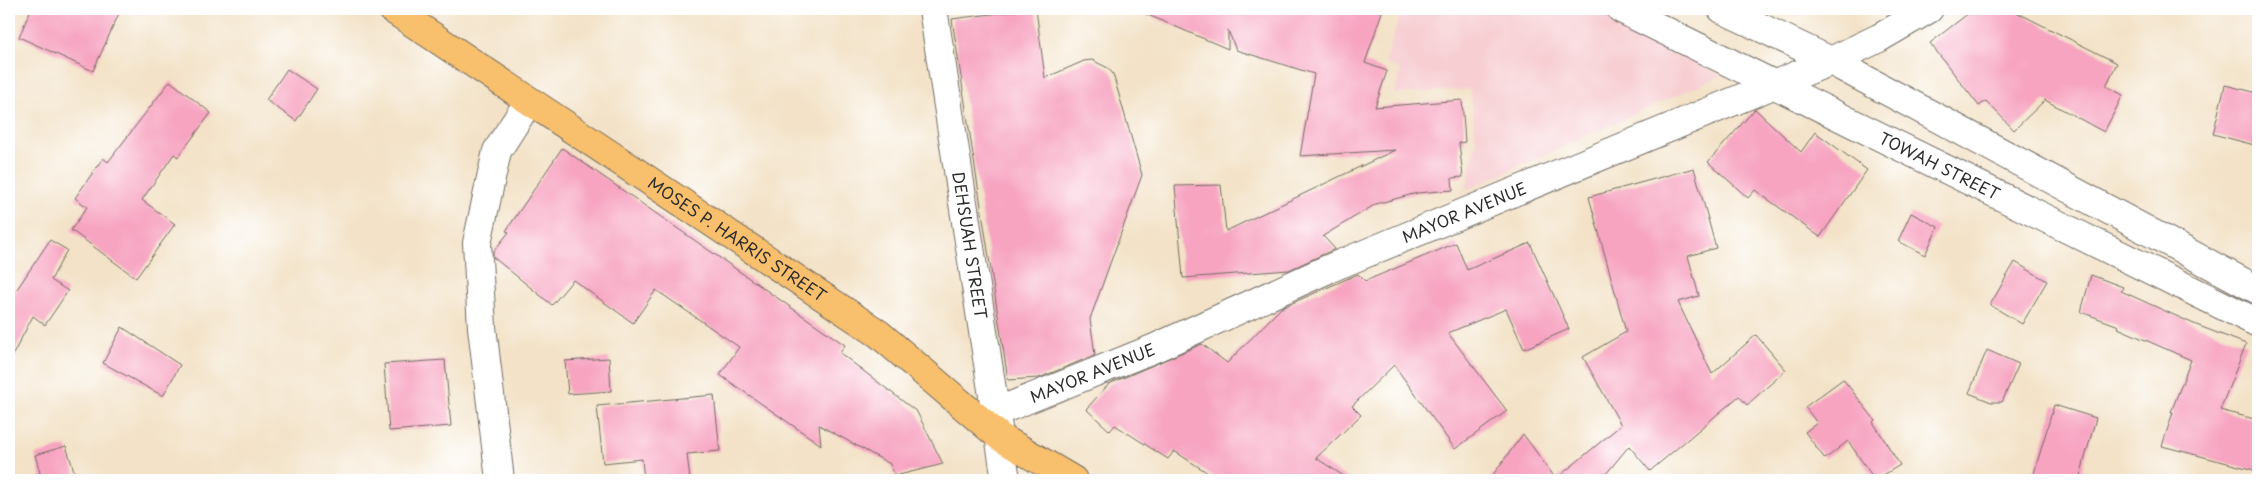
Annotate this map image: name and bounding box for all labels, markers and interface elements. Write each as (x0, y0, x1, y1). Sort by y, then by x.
street label: TOWAH STREET (1875, 125, 2004, 205)
street label: MOSES P. HARRIS STREET (644, 170, 832, 307)
street label: DEHSUAH STREET (947, 170, 994, 320)
street label: MAYOR AVENUE (1398, 175, 1530, 248)
street label: MAYOR AVENUE (1026, 336, 1158, 408)

